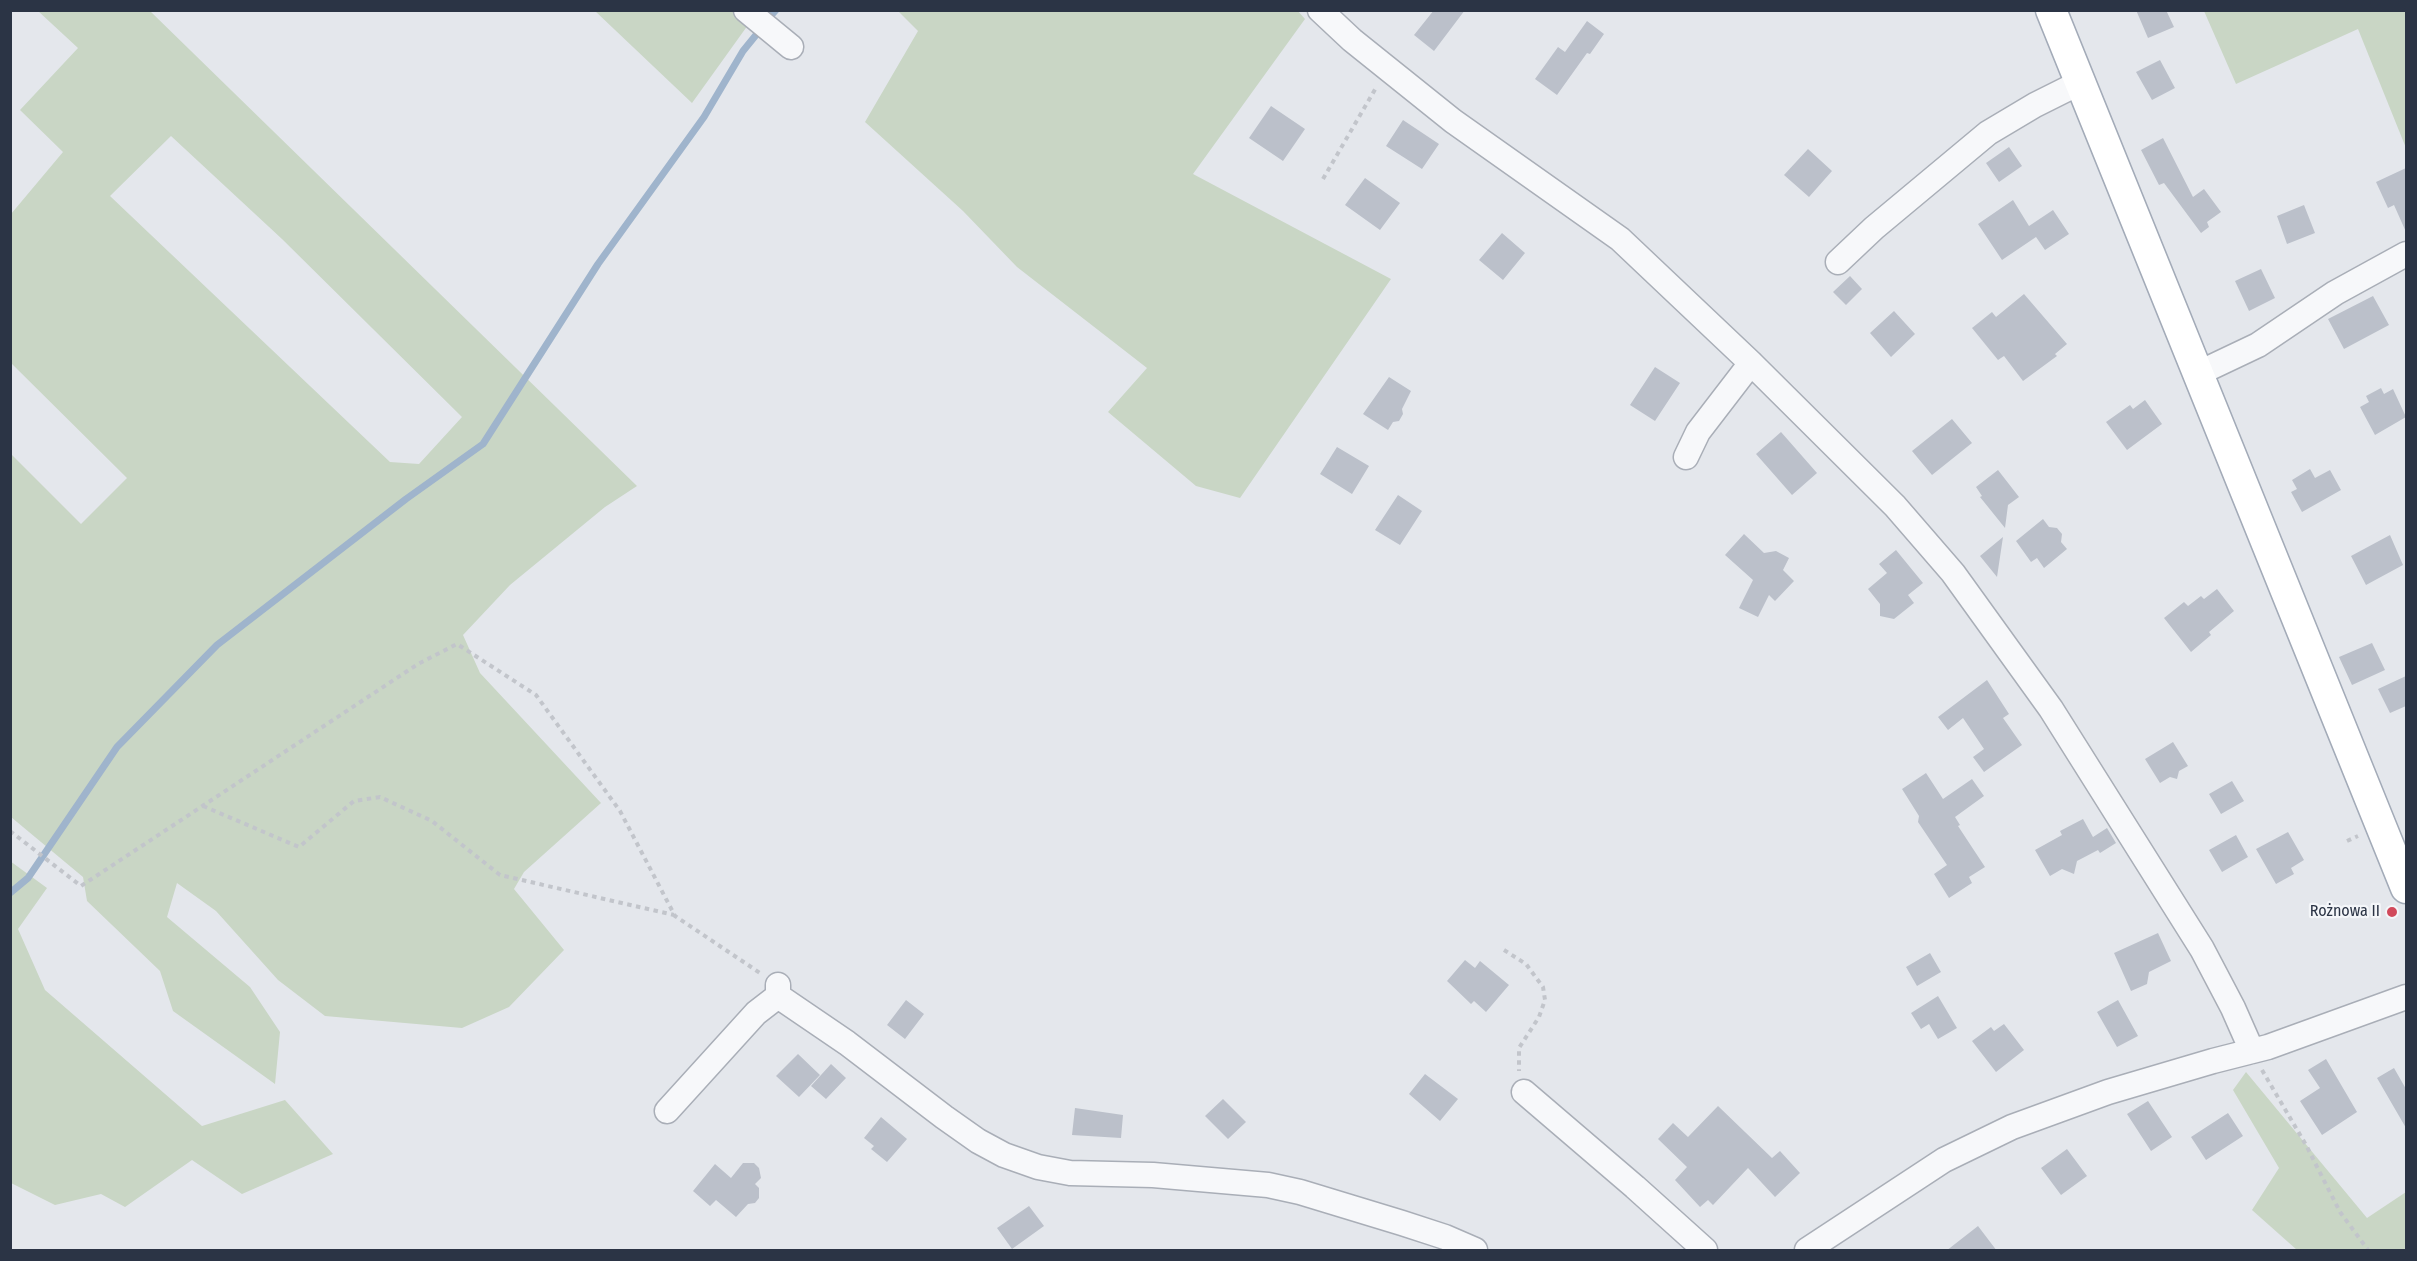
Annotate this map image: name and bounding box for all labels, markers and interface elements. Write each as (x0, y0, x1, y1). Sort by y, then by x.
place label: Rożnowa II (2310, 902, 2380, 922)
marker: Rożnowa II (2385, 905, 2399, 919)

